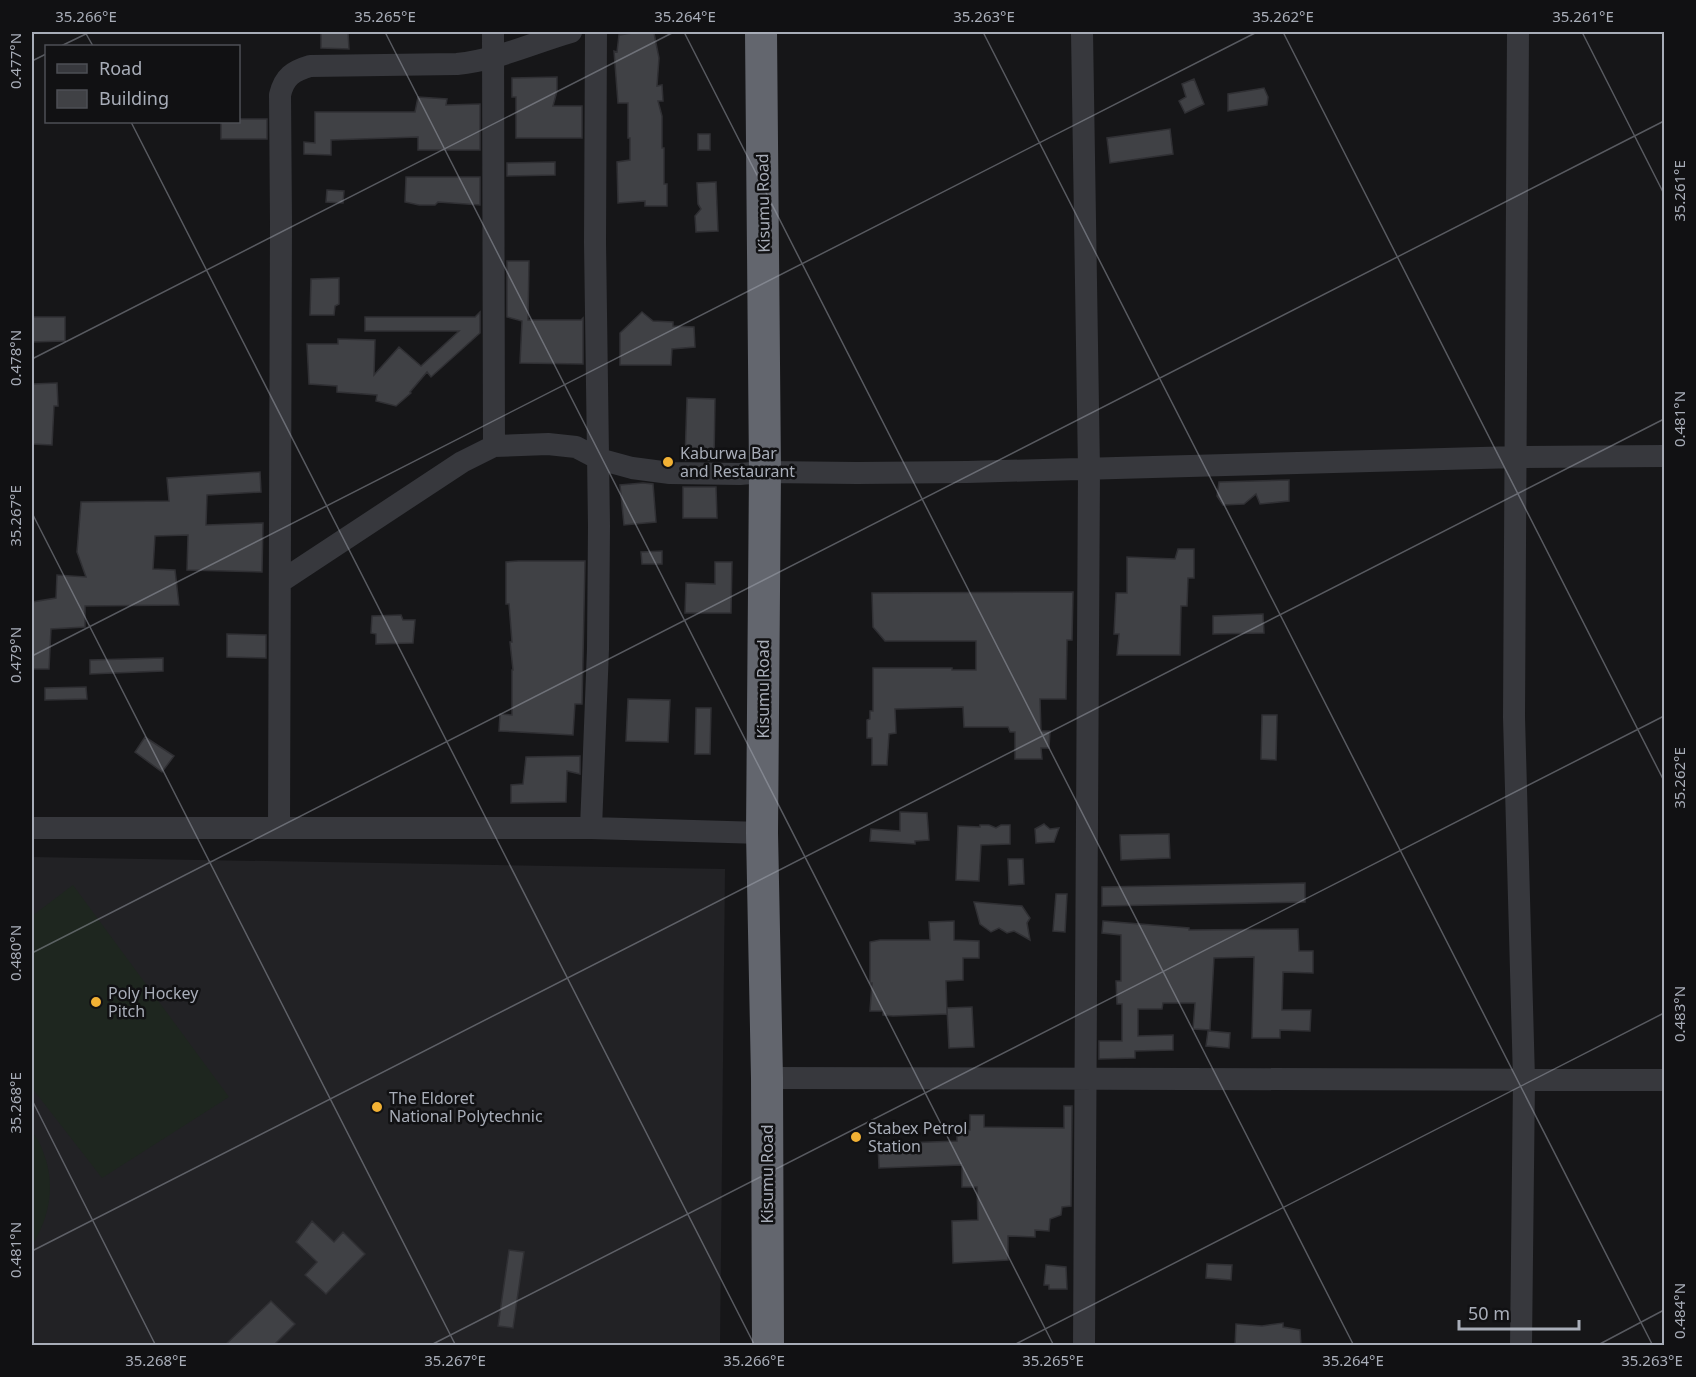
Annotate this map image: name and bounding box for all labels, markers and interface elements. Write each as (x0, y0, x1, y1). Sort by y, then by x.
text: 35.266°E (55, 6, 117, 26)
text: 35.265°E (354, 6, 416, 26)
text: 35.264°E (654, 6, 716, 26)
text: 35.263°E (953, 6, 1015, 26)
text: 35.262°E (1252, 6, 1314, 26)
text: 35.261°E (1552, 6, 1614, 26)
text: 0.477°N (5, 33, 25, 89)
legend (45, 45, 240, 123)
text: Road (99, 56, 142, 80)
text: Building (99, 86, 169, 110)
street label: Kisumu Road (751, 153, 775, 253)
text: 35.261°E (1669, 160, 1689, 222)
text: 0.478°N (5, 330, 25, 386)
text: 0.481°N (1669, 391, 1689, 447)
place label: Kaburwa Bar and Restaurant (680, 442, 795, 482)
marker: Kaburwa Bar and Restaurant (661, 455, 675, 469)
text: 35.267°E (5, 485, 25, 547)
text: 0.479°N (5, 627, 25, 683)
street label: Kisumu Road (752, 639, 774, 739)
text: 35.262°E (1669, 747, 1689, 809)
text: 0.480°N (5, 925, 25, 981)
place label: Poly Hockey Pitch (108, 982, 199, 1022)
text: 0.483°N (1669, 986, 1689, 1042)
marker: Poly Hockey Pitch (89, 995, 103, 1009)
text: 35.268°E (5, 1072, 25, 1134)
place label: The Eldoret National Polytechnic (389, 1087, 543, 1127)
marker: The Eldoret National Polytechnic (370, 1100, 384, 1114)
place label: Stabex Petrol Station (868, 1117, 967, 1157)
street label: Kisumu Road (756, 1124, 778, 1224)
marker: Stabex Petrol Station (849, 1130, 863, 1144)
text: 0.481°N (5, 1222, 25, 1278)
text: 0.484°N (1669, 1283, 1689, 1339)
scale bar (1459, 1293, 1579, 1331)
text: 50 m (1468, 1301, 1510, 1325)
text: 35.268°E (125, 1350, 187, 1370)
text: 35.267°E (424, 1350, 486, 1370)
text: 35.266°E (723, 1350, 785, 1370)
text: 35.265°E (1022, 1350, 1084, 1370)
text: 35.264°E (1322, 1350, 1384, 1370)
text: 35.263°E (1621, 1350, 1683, 1370)

